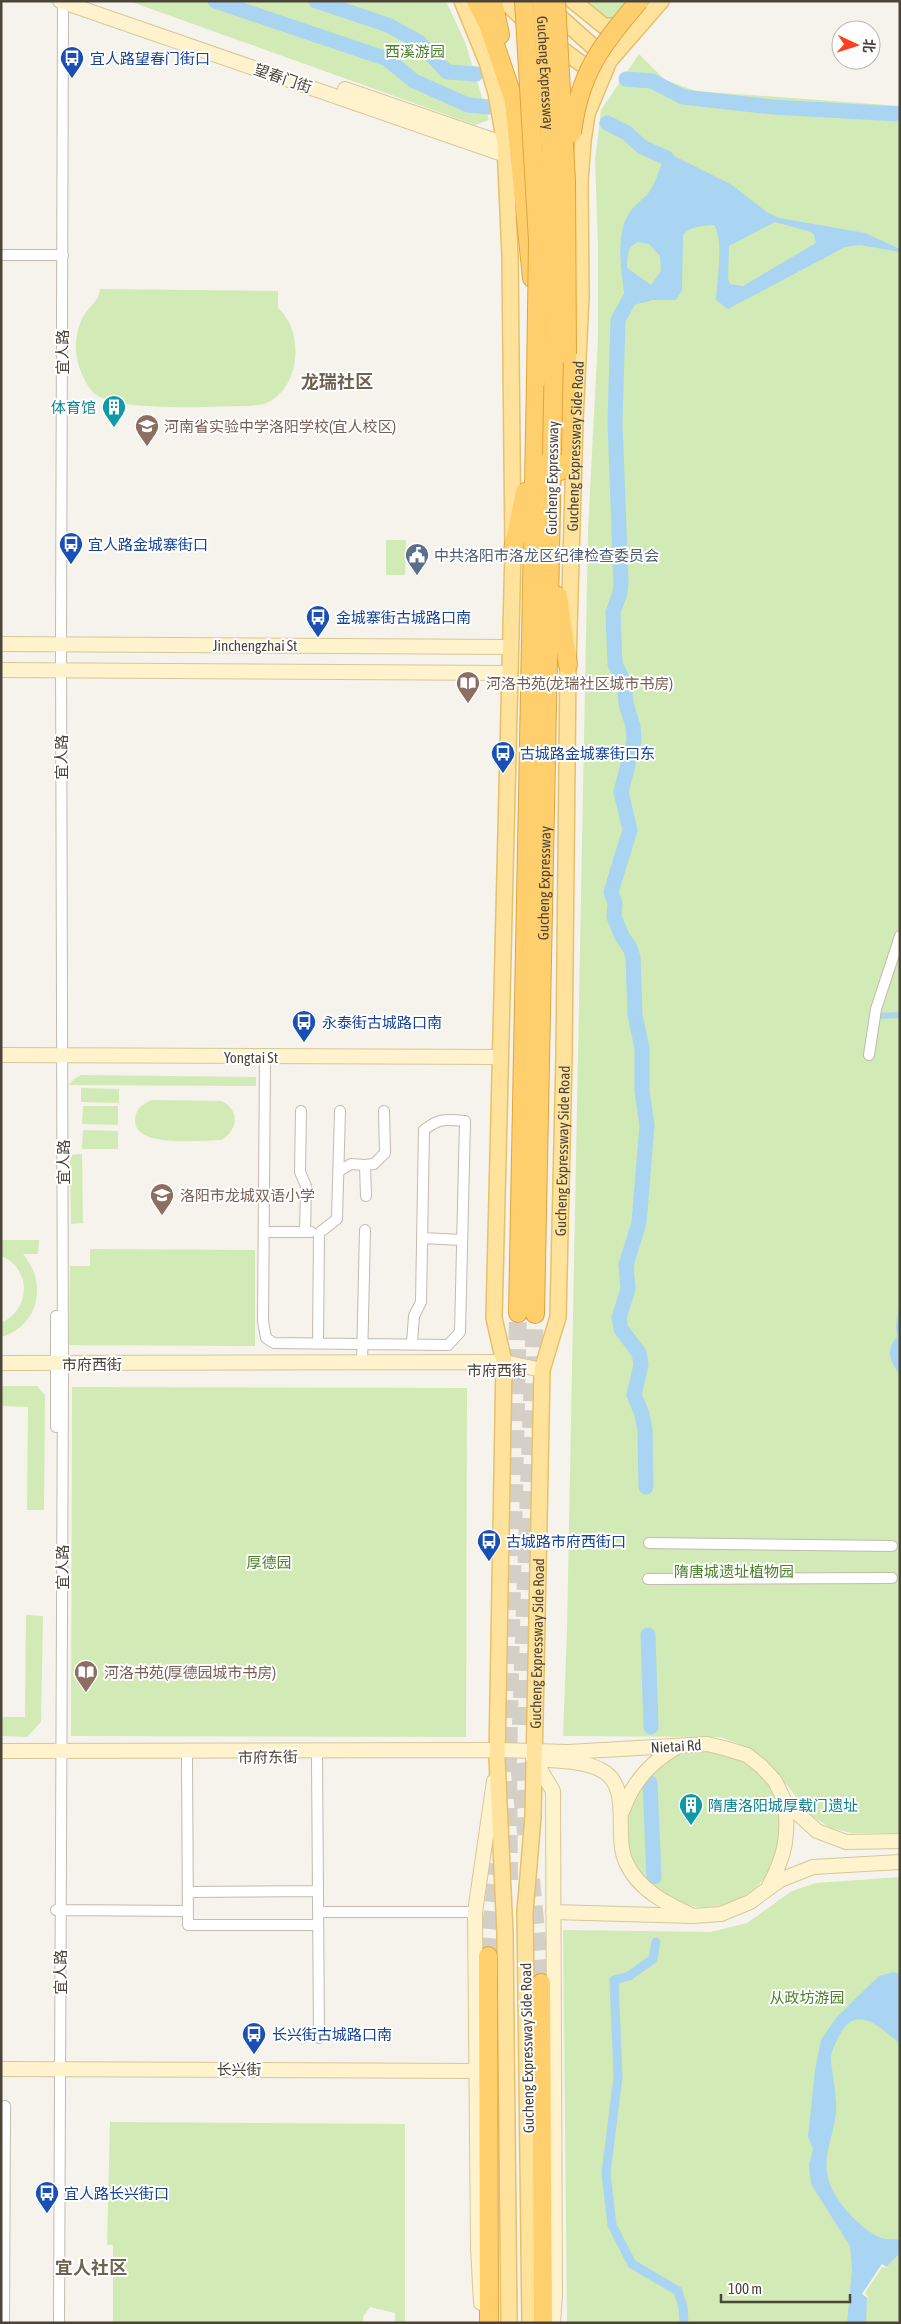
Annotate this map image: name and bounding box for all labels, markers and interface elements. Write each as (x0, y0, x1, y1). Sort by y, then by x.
street label: Gucheng Expressway (534, 15, 558, 130)
north arrow (831, 20, 881, 70)
text: 北 (860, 38, 877, 53)
park label: 西溪游园 (385, 43, 445, 60)
bus stop icon: 宜人路望春门街口 (59, 45, 85, 79)
place label: 宜人路望春门街口 (90, 50, 210, 67)
street label: 望春门街 (252, 60, 314, 96)
street label: 宜人路 (54, 329, 71, 375)
street label: Gucheng Expressway Side Road (563, 360, 586, 531)
district label: 龙瑞社区 (301, 371, 373, 392)
building icon: 体育馆 (101, 394, 127, 428)
place label: 体育馆 (51, 399, 96, 416)
school or university icon: 河南省实验中学洛阳学校(宜人校区) (134, 413, 160, 447)
place label: 河南省实验中学洛阳学校(宜人校区) (164, 418, 396, 435)
street label: Gucheng Expressway (543, 421, 561, 535)
bus stop icon: 宜人路金城寨街口 (58, 531, 84, 565)
place label: 宜人路金城寨街口 (88, 536, 208, 553)
public building icon: 中共洛阳市洛龙区纪律检查委员会 (404, 542, 430, 576)
place label: 中共洛阳市洛龙区纪律检查委员会 (434, 547, 659, 564)
bus stop icon: 金城寨街古城路口南 (305, 604, 331, 638)
place label: 金城寨街古城路口南 (336, 609, 471, 626)
street label: Jinchengzhai St (213, 637, 297, 654)
library icon: 河洛书苑(龙瑞社区城市书房) (455, 670, 481, 704)
place label: 河洛书苑(龙瑞社区城市书房) (486, 675, 673, 692)
street label: 宜人路 (53, 734, 70, 780)
bus stop icon: 古城路金城寨街口东 (490, 740, 516, 774)
place label: 古城路金城寨街口东 (520, 745, 655, 762)
street label: Gucheng Expressway (534, 826, 553, 940)
bus stop icon: 永泰街古城路口南 (291, 1009, 317, 1043)
place label: 永泰街古城路口南 (322, 1014, 442, 1031)
street label: Yongtai St (224, 1049, 278, 1066)
street label: Gucheng Expressway Side Road (551, 1065, 572, 1236)
street label: 宜人路 (55, 1139, 72, 1185)
school or university icon: 洛阳市龙城双语小学 (149, 1182, 175, 1216)
place label: 洛阳市龙城双语小学 (180, 1187, 315, 1204)
street label: 市府西街 (62, 1356, 122, 1373)
street label: 市府西街 (467, 1362, 527, 1379)
bus stop icon: 古城路市府西街口 (476, 1528, 502, 1562)
place label: 古城路市府西街口 (506, 1533, 626, 1550)
street label: 宜人路 (54, 1544, 71, 1590)
park label: 厚德园 (246, 1554, 292, 1571)
street label: Gucheng Expressway Side Road (526, 1558, 547, 1729)
park label: 隋唐城遗址植物园 (674, 1563, 794, 1580)
library icon: 河洛书苑(厚德园城市书房) (73, 1659, 99, 1693)
place label: 河洛书苑(厚德园城市书房) (104, 1664, 276, 1681)
street label: Nietai Rd (650, 1736, 702, 1756)
street label: 市府东街 (238, 1748, 298, 1766)
building icon: 隋唐洛阳城厚载门遗址 (678, 1792, 704, 1826)
place label: 隋唐洛阳城厚载门遗址 (708, 1797, 858, 1814)
street label: 宜人路 (52, 1949, 69, 1995)
street label: Gucheng Expressway Side Road (517, 1963, 537, 2133)
park label: 从政坊游园 (769, 1989, 845, 2006)
bus stop icon: 长兴街古城路口南 (241, 2021, 267, 2055)
place label: 长兴街古城路口南 (272, 2026, 392, 2043)
street label: 长兴街 (216, 2061, 262, 2078)
bus stop icon: 宜人路长兴街口 (34, 2180, 60, 2214)
place label: 宜人路长兴街口 (64, 2185, 169, 2202)
district label: 宜人社区 (55, 2257, 127, 2278)
scale bar (721, 2272, 850, 2304)
text: 100 m (728, 2280, 762, 2297)

